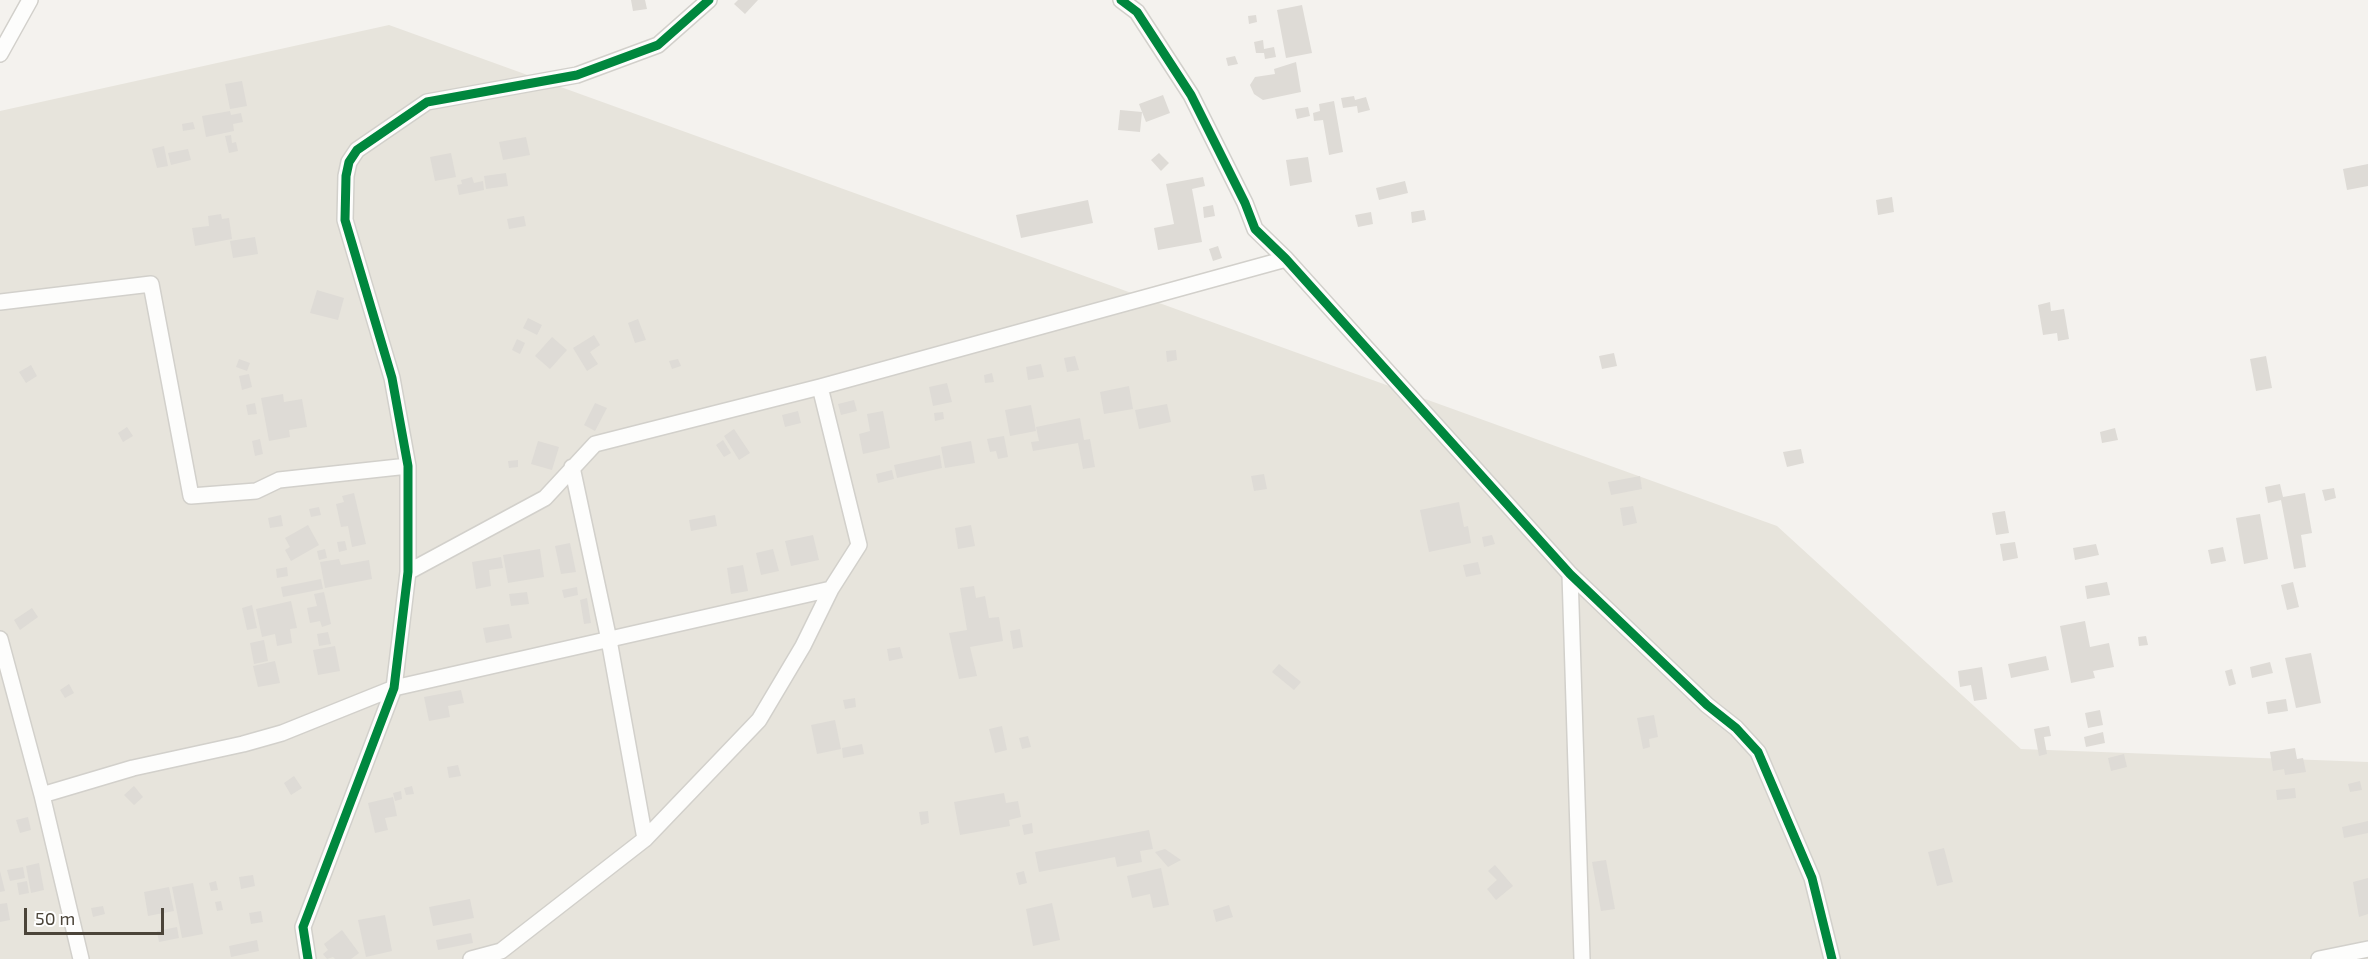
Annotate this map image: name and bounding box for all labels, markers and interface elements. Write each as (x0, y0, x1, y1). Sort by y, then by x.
scale bar (27, 896, 166, 934)
text: 50 m (35, 907, 75, 929)

